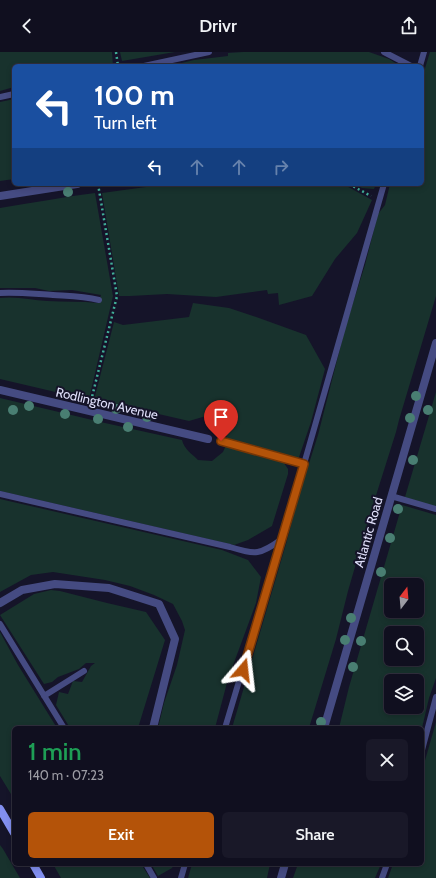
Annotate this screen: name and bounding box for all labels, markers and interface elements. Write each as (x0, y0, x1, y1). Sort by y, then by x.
icon: back (16, 15, 38, 37)
text: Drivr (199, 15, 237, 37)
icon: share (398, 15, 420, 37)
text: 100 m (94, 78, 175, 112)
icon: left (28, 80, 80, 132)
text: Turn left (94, 112, 157, 134)
icon: left (144, 156, 166, 178)
icon: ahead (186, 156, 208, 178)
icon: ahead (228, 156, 250, 178)
icon: right (270, 156, 292, 178)
street label: Rodlington Avenue (54, 383, 160, 423)
pin (204, 400, 238, 441)
icon: arrive (210, 406, 232, 428)
street label: Atlantic Road (350, 495, 386, 569)
north arrow (384, 578, 424, 618)
map controls (384, 578, 424, 714)
button: search (384, 626, 424, 666)
position arrow (222, 649, 264, 691)
button: layers (384, 674, 424, 714)
text: 1 min (28, 737, 82, 766)
button: close (366, 739, 408, 781)
text: 140 m · 07:23 (28, 767, 104, 783)
button: Exit (28, 812, 214, 858)
button: Share (222, 812, 408, 858)

